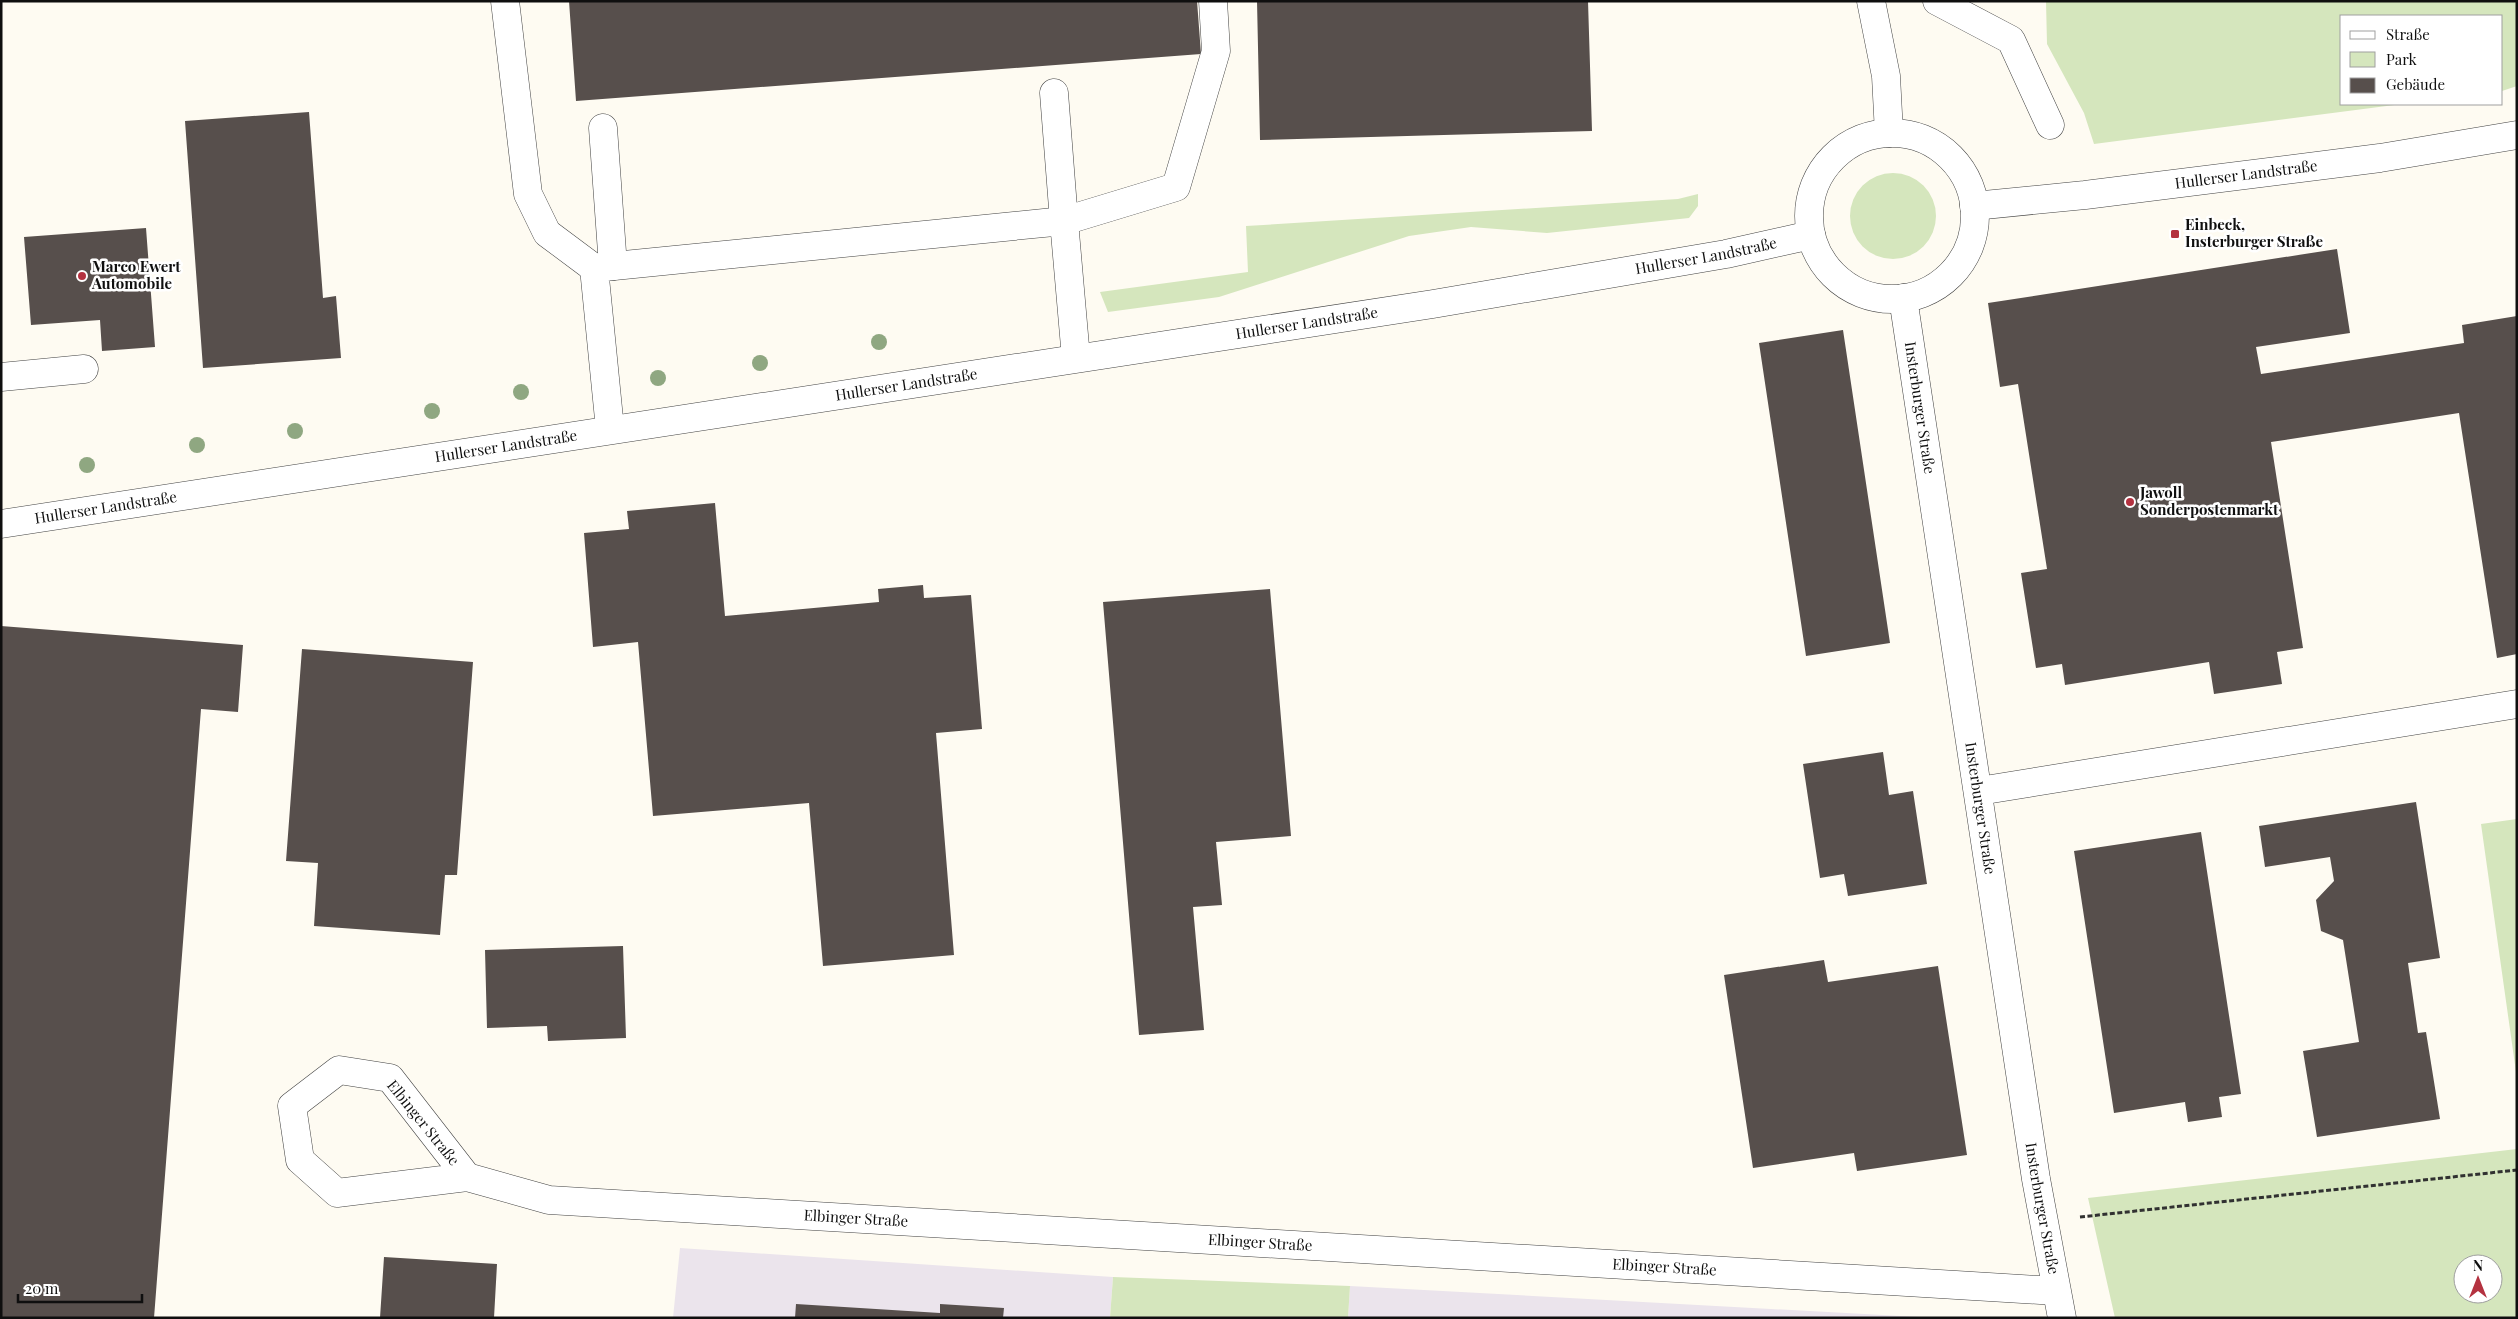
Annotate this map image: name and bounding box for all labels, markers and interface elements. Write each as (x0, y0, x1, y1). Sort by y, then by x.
legend (2340, 15, 2503, 105)
text: Straße (2386, 24, 2430, 44)
text: Park (2386, 49, 2418, 69)
text: Gebäude (2386, 74, 2445, 94)
street label: Hullerser Landstraße (2174, 155, 2319, 193)
place label: Einbeck, Insterburger Straße (2185, 214, 2323, 251)
marker: Einbeck, Insterburger Straße (2169, 228, 2181, 240)
street label: Hullerser Landstraße (1634, 232, 1778, 278)
place label: Marco Ewert Automobile (91, 256, 181, 293)
marker: Marco Ewert Automobile (76, 270, 88, 282)
street label: Hullerser Landstraße (1234, 302, 1379, 343)
street label: Insterburger Straße (1901, 340, 1940, 475)
street label: Hullerser Landstraße (834, 363, 979, 405)
street label: Hullerser Landstraße (433, 425, 578, 466)
place label: Jawoll Sonderpostenmarkt (2139, 482, 2279, 519)
street label: Hullerser Landstraße (33, 486, 178, 528)
marker: Jawoll Sonderpostenmarkt (2124, 496, 2136, 508)
street label: Insterburger Straße (1961, 741, 2001, 876)
street label: Elbinger Straße (383, 1075, 464, 1169)
street label: Insterburger Straße (2022, 1141, 2065, 1276)
street label: Elbinger Straße (803, 1204, 909, 1231)
street label: Elbinger Straße (1207, 1229, 1313, 1255)
street label: Elbinger Straße (1612, 1253, 1717, 1279)
north arrow (2453, 1254, 2503, 1304)
text: N (2473, 1256, 2483, 1275)
scale bar (18, 1272, 141, 1304)
text: 20 m (25, 1278, 59, 1298)

